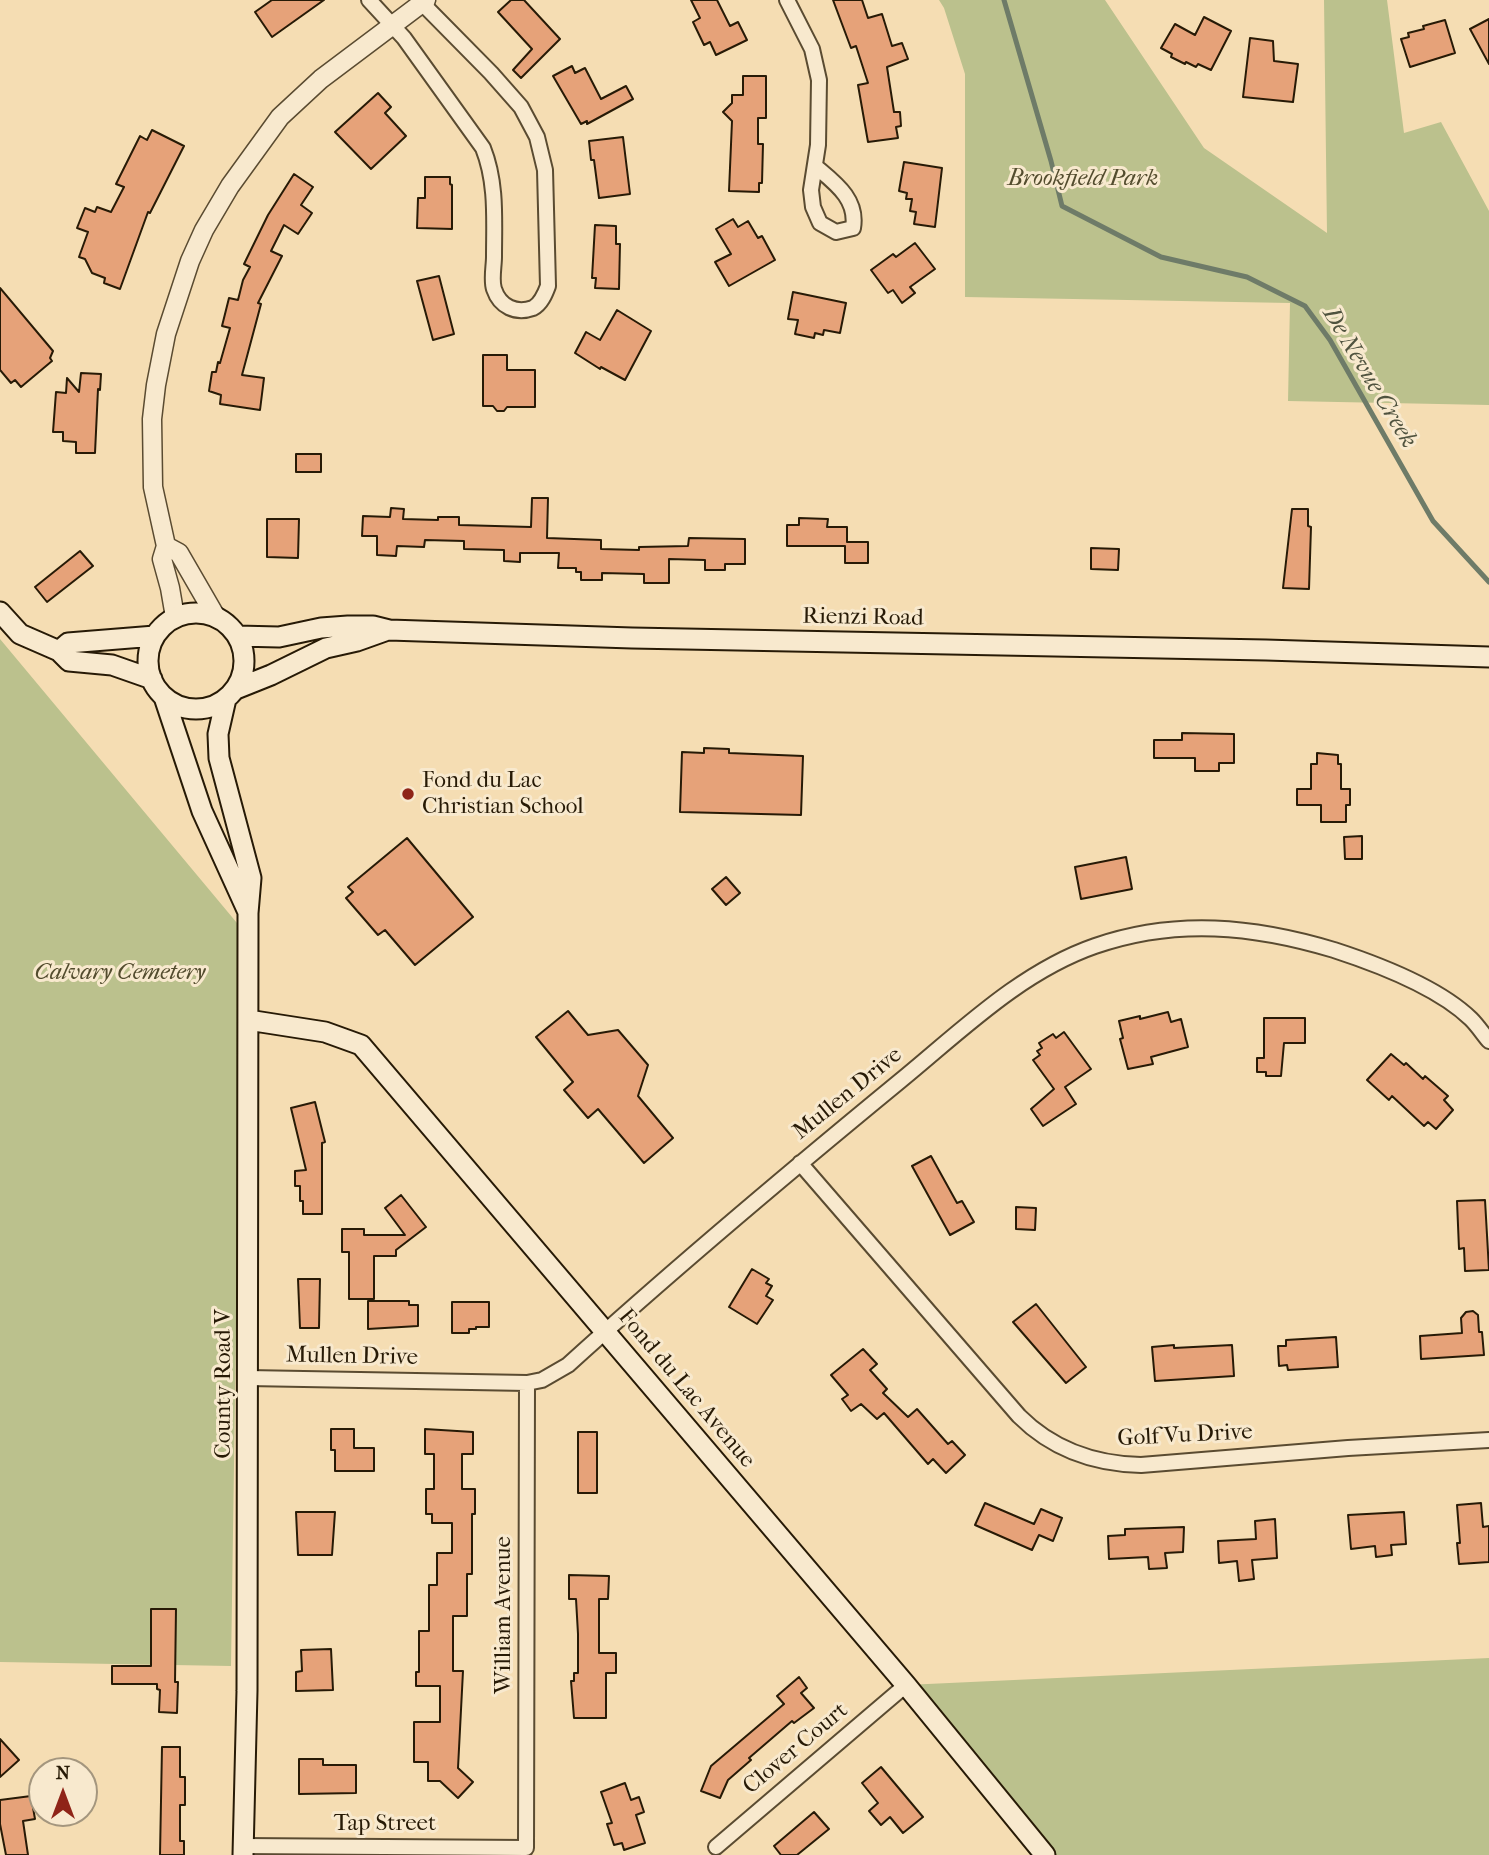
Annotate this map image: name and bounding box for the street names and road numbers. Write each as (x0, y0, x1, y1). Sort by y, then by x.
street label: Rienzi Road (802, 603, 924, 633)
street label: Mullen Drive (788, 1042, 908, 1146)
street label: Fond du Lac Avenue (612, 1304, 760, 1474)
street label: County Road V (210, 1309, 238, 1459)
street label: Mullen Drive (286, 1342, 418, 1372)
street label: Golf Vu Drive (1117, 1419, 1253, 1453)
street label: William Avenue (490, 1536, 518, 1694)
street label: Clover Court (738, 1697, 854, 1801)
street label: Tap Street (334, 1810, 436, 1838)

